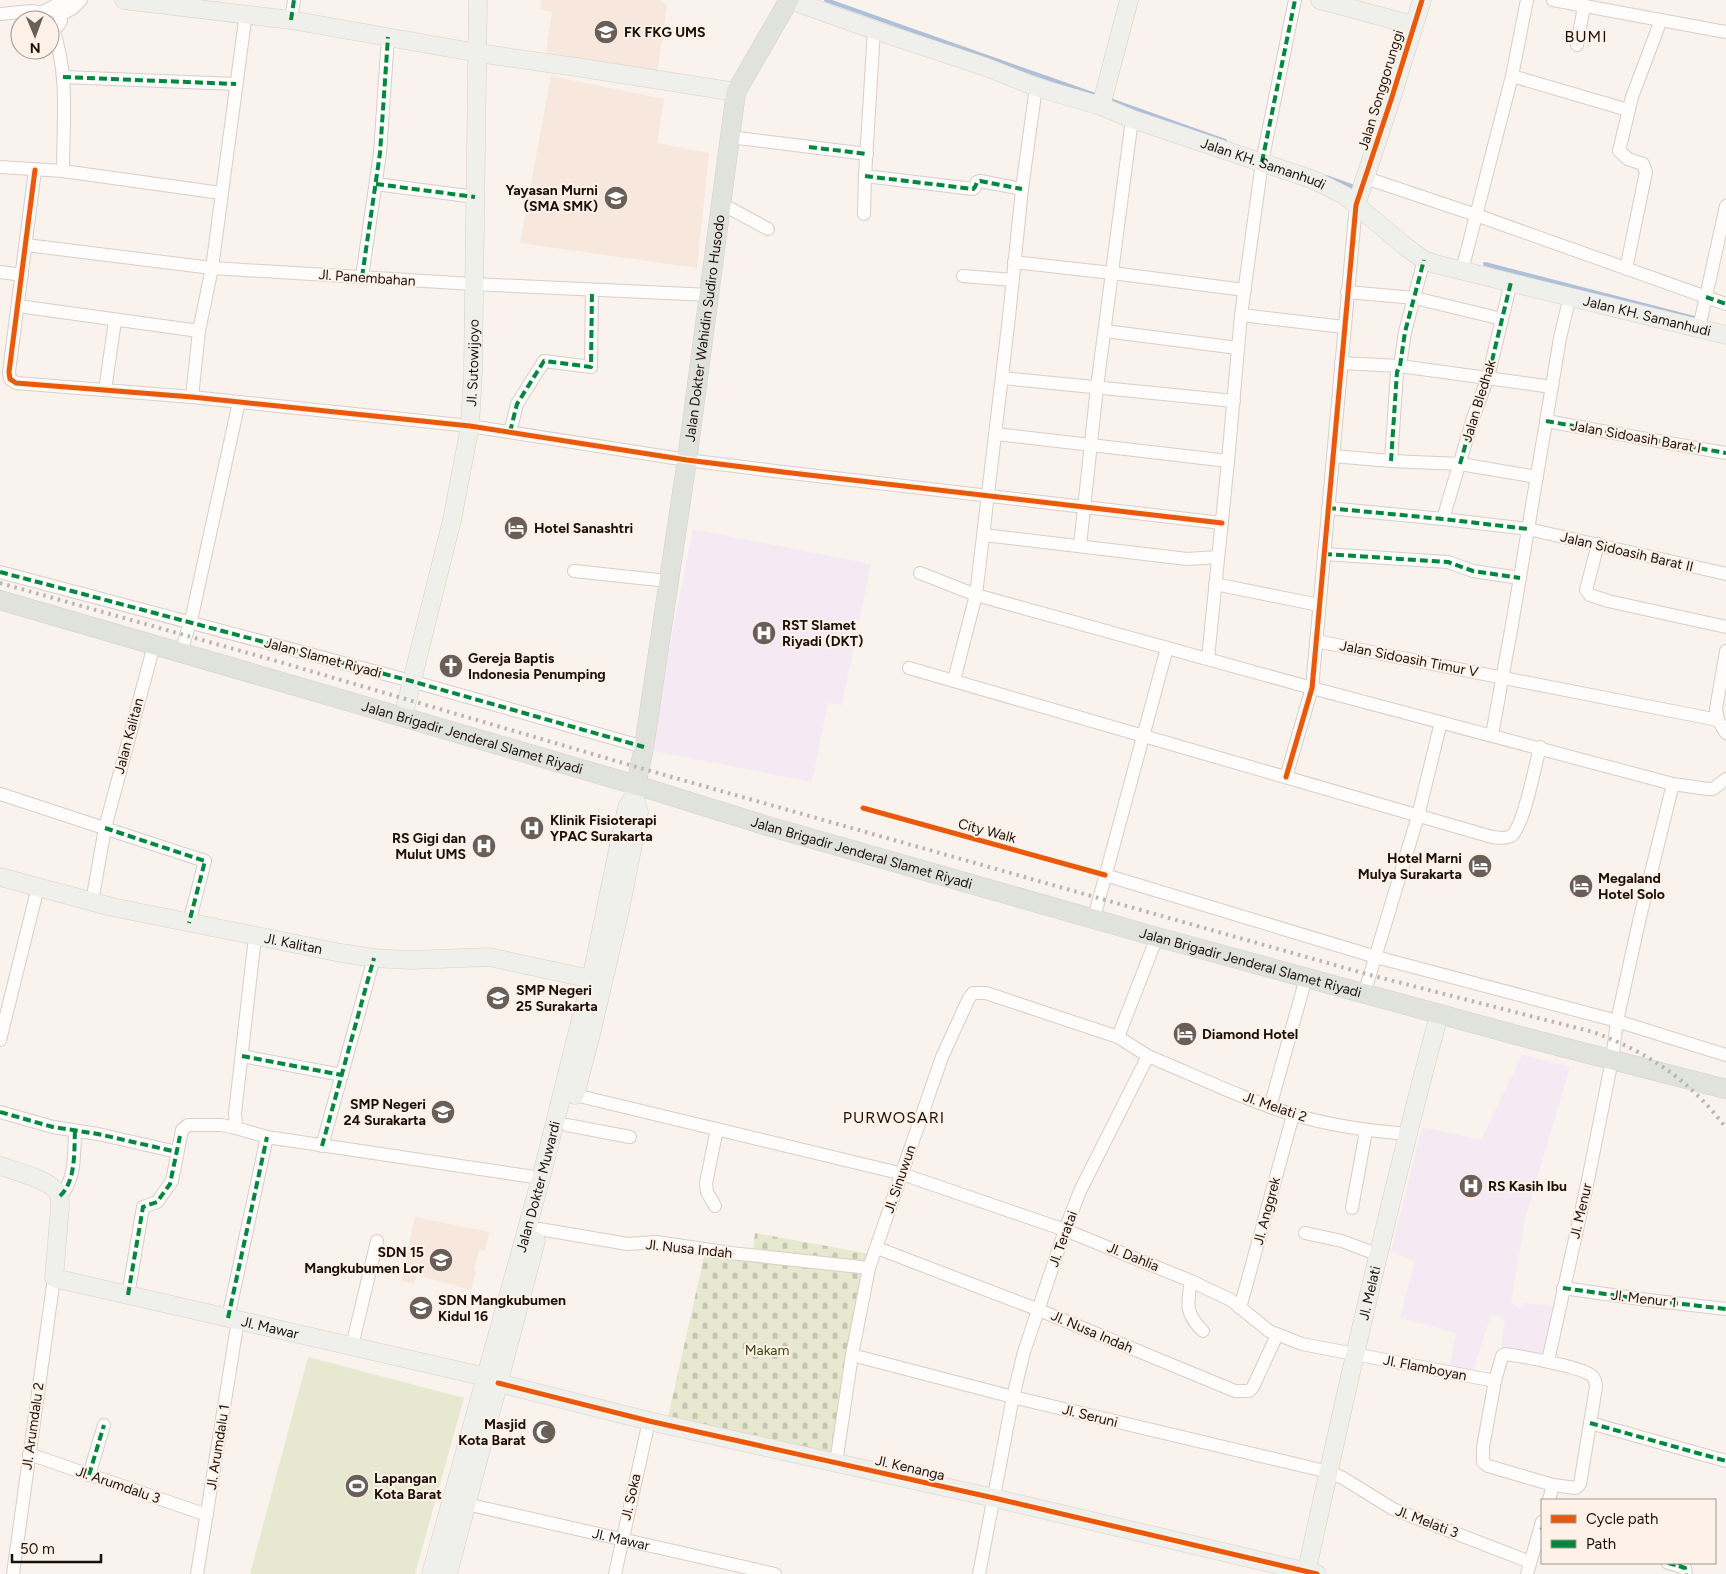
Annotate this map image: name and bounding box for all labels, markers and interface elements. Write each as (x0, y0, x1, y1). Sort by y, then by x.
north arrow (10, 10, 60, 60)
school or university icon: FK FKG UMS (593, 19, 619, 45)
place label: FK FKG UMS (624, 24, 706, 41)
district label: BUMI (1565, 27, 1607, 46)
street label: Jalan Songgorunggi (1355, 28, 1407, 152)
text: N (30, 39, 41, 56)
street label: Jalan KH. Samanhudi (1199, 134, 1329, 193)
place label: Yayasan Murni (SMA SMK) (505, 182, 598, 215)
school or university icon: Yayasan Murni (SMA SMK) (603, 185, 629, 211)
street label: Jalan Dokter Wahidin Sudiro Husodo (681, 214, 728, 443)
street label: Jl. Panembahan (318, 266, 416, 290)
street label: Jalan KH. Samanhudi (1581, 292, 1713, 340)
street label: Jl. Sutowijoyo (463, 319, 482, 407)
street label: Jalan Bledhak (1458, 358, 1500, 444)
street label: Jalan Sidoasih Barat I (1569, 417, 1703, 457)
hotel icon: Hotel Sanashtri (503, 515, 529, 541)
place label: Hotel Sanashtri (534, 520, 633, 537)
street label: Jalan Sidoasih Barat II (1559, 528, 1695, 576)
place label: RST Slamet Riyadi (DKT) (782, 617, 863, 650)
hospital icon: RST Slamet Riyadi (DKT) (751, 620, 777, 646)
street label: Jalan Slamet Riyadi (262, 634, 384, 682)
street label: Jalan Sidoasih Timur V (1338, 637, 1480, 681)
place label: Gereja Baptis Indonesia Penumping (468, 650, 606, 683)
church icon: Gereja Baptis Indonesia Penumping (438, 653, 464, 679)
street label: Jalan Kalitan (111, 696, 147, 776)
street label: Jalan Brigadir Jenderal Slamet Riyadi (360, 697, 585, 778)
place label: Klinik Fisioterapi YPAC Surakarta (550, 812, 657, 845)
street label: Jalan Brigadir Jenderal Slamet Riyadi (749, 813, 974, 892)
hospital icon: Klinik Fisioterapi YPAC Surakarta (519, 815, 545, 841)
street label: City Walk (956, 815, 1018, 847)
place label: RS Gigi dan Mulut UMS (392, 830, 466, 863)
hospital icon: RS Gigi dan Mulut UMS (471, 833, 497, 859)
place label: Hotel Marni Mulya Surakarta (1358, 850, 1462, 883)
hotel icon: Hotel Marni Mulya Surakarta (1467, 853, 1493, 879)
place label: Megaland Hotel Solo (1598, 870, 1665, 903)
hotel icon: Megaland Hotel Solo (1568, 873, 1594, 899)
street label: Jalan Brigadir Jenderal Slamet Riyadi (1138, 924, 1363, 1001)
street label: Jl. Kalitan (263, 929, 324, 958)
place label: SMP Negeri 25 Surakarta (516, 982, 598, 1015)
school or university icon: SMP Negeri 25 Surakarta (485, 985, 511, 1011)
hotel icon: Diamond Hotel (1172, 1021, 1198, 1047)
place label: Diamond Hotel (1202, 1026, 1298, 1043)
street label: Jl. Melati 2 (1241, 1088, 1309, 1126)
place label: SMP Negeri 24 Surakarta (344, 1096, 426, 1129)
school or university icon: SMP Negeri 24 Surakarta (430, 1099, 456, 1125)
district label: PURWOSARI (843, 1108, 945, 1127)
street label: Jalan Dokter Muwardi (512, 1119, 564, 1254)
street label: Jl. Sinuwun (880, 1143, 920, 1215)
hospital icon: RS Kasih Ibu (1458, 1173, 1484, 1199)
street label: Jl. Anggrek (1250, 1175, 1284, 1247)
place label: RS Kasih Ibu (1488, 1178, 1567, 1195)
street label: Jl. Menur (1566, 1181, 1596, 1240)
street label: Jl. Teratai (1045, 1209, 1081, 1269)
street label: Jl. Nusa Indah (645, 1236, 733, 1262)
street label: Jl. Dahlia (1104, 1239, 1162, 1275)
place label: SDN 15 Mangkubumen Lor (304, 1244, 425, 1277)
school or university icon: SDN 15 Mangkubumen Lor (428, 1247, 454, 1273)
street label: Jl. Melati (1355, 1264, 1384, 1322)
street label: Jl. Menur 1 (1610, 1287, 1678, 1311)
place label: SDN Mangkubumen Kidul 16 (438, 1292, 566, 1325)
school or university icon: SDN Mangkubumen Kidul 16 (408, 1295, 434, 1321)
street label: Jl. Nusa Indah (1049, 1307, 1136, 1357)
street label: Jl. Mawar (240, 1313, 301, 1342)
park label: Makam (745, 1342, 789, 1359)
street label: Jl. Flamboyan (1382, 1352, 1468, 1384)
street label: Jl. Arumdalu 2 (18, 1381, 48, 1471)
street label: Jl. Seruni (1061, 1401, 1119, 1431)
street label: Jl. Arumdalu 1 (203, 1403, 233, 1491)
place label: Masjid Kota Barat (458, 1416, 526, 1449)
mosque icon: Masjid Kota Barat (531, 1419, 557, 1445)
street label: Jl. Kenanga (874, 1452, 946, 1484)
street label: Jl. Arumdalu 3 (74, 1463, 162, 1507)
place label: Lapangan Kota Barat (374, 1470, 442, 1503)
street label: Jl. Soka (617, 1472, 645, 1522)
sports icon: Lapangan Kota Barat (344, 1473, 370, 1499)
legend (1541, 1499, 1716, 1564)
street label: Jl. Melati 3 (1393, 1502, 1461, 1542)
text: Cycle path (1586, 1510, 1658, 1528)
street label: Jl. Mawar (591, 1524, 652, 1554)
scale bar (12, 1532, 101, 1564)
text: Path (1586, 1535, 1616, 1553)
text: 50 m (20, 1540, 55, 1558)

